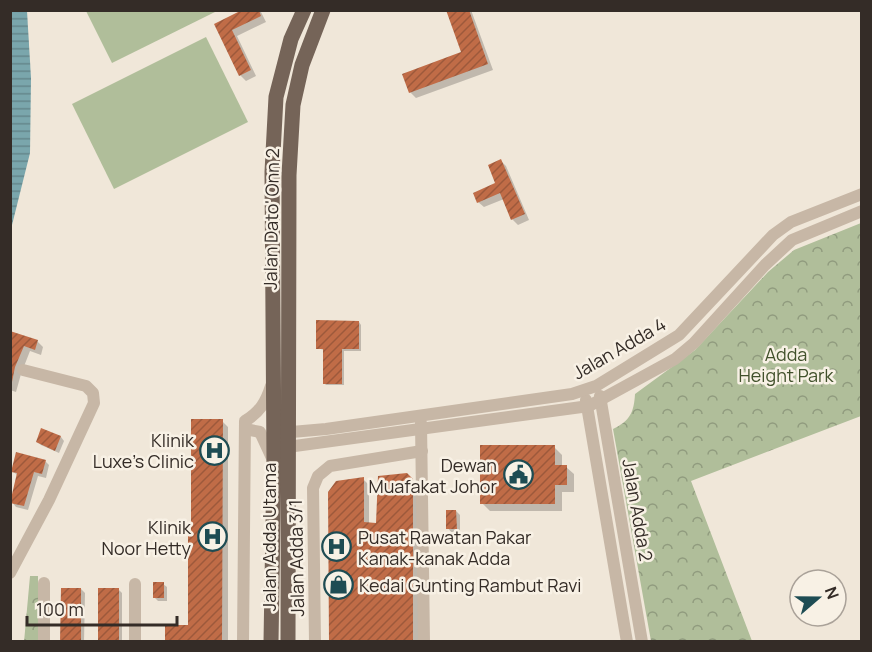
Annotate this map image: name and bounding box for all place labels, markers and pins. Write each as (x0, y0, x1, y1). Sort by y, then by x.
place label: Klinik Luxe's Clinic (93, 428, 195, 473)
hospital icon: Klinik Luxe's Clinic (199, 434, 231, 466)
place label: Dewan Muafakat Johor (369, 453, 497, 498)
public building icon: Dewan Muafakat Johor (502, 459, 534, 491)
place label: Klinik Noor Hetty (102, 515, 192, 560)
hospital icon: Klinik Noor Hetty (196, 521, 228, 553)
place label: Pusat Rawatan Pakar Kanak-kanak Adda (358, 525, 532, 570)
hospital icon: Pusat Rawatan Pakar Kanak-kanak Adda (321, 531, 353, 563)
shop icon: Kedai Gunting Rambut Ravi (322, 569, 354, 601)
place label: Kedai Gunting Rambut Ravi (359, 573, 582, 597)

